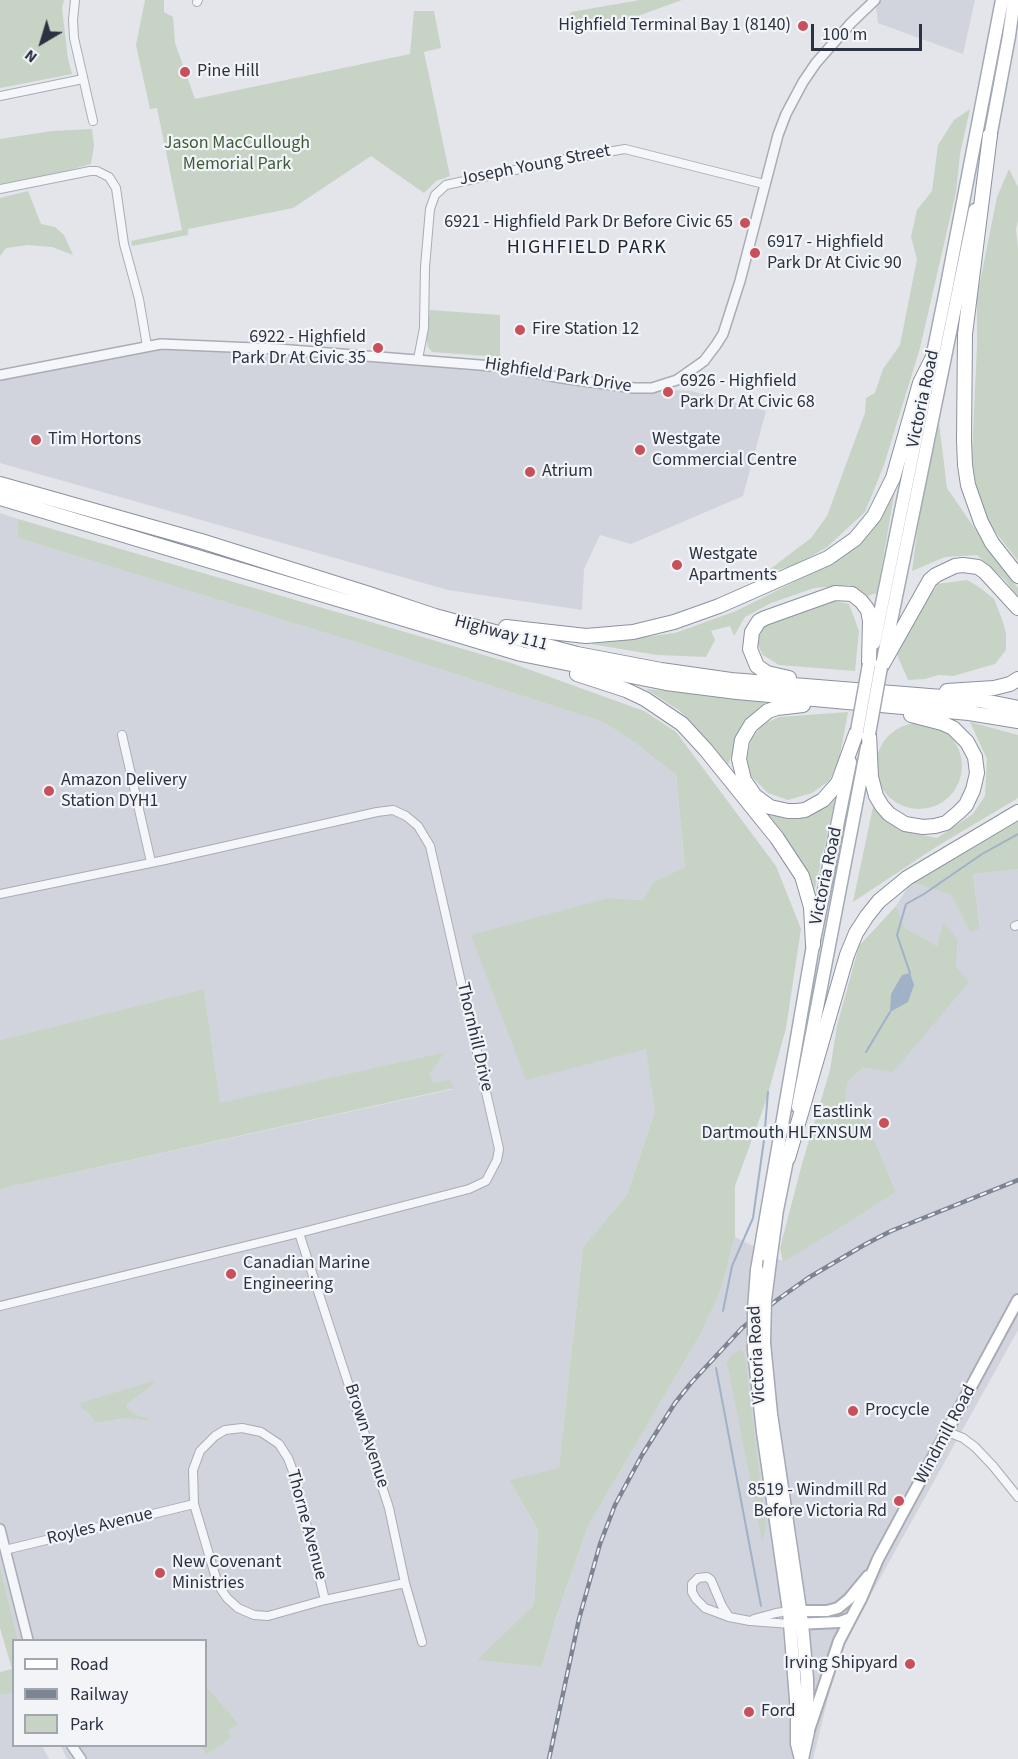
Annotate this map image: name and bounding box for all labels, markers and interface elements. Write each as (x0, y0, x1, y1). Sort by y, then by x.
north arrow (12, 12, 72, 72)
scale bar (814, 12, 925, 50)
place label: Highfield Terminal Bay 1 (8140) (558, 15, 791, 37)
marker: Highfield Terminal Bay 1 (8140) (796, 19, 810, 33)
text: 100 m (822, 22, 867, 47)
text: N (20, 44, 42, 68)
place label: Pine Hill (197, 61, 259, 83)
marker: Pine Hill (178, 65, 192, 79)
park label: Jason MacCullough Memorial Park (164, 133, 310, 176)
street label: Joseph Young Street (458, 141, 612, 191)
place label: 6921 - Highfield Park Dr Before Civic 65 (444, 212, 733, 234)
marker: 6921 - Highfield Park Dr Before Civic 65 (738, 216, 752, 230)
place label: 6917 - Highfield Park Dr At Civic 90 (767, 232, 902, 274)
district label: HIGHFIELD PARK (507, 237, 667, 261)
marker: 6917 - Highfield Park Dr At Civic 90 (748, 246, 762, 260)
place label: Fire Station 12 (532, 319, 639, 341)
marker: Fire Station 12 (513, 323, 527, 337)
place label: 6922 - Highfield Park Dr At Civic 35 (231, 327, 366, 370)
marker: 6922 - Highfield Park Dr At Civic 35 (371, 341, 385, 355)
street label: Victoria Road (903, 348, 945, 450)
street label: Highfield Park Drive (483, 354, 633, 398)
place label: 6926 - Highfield Park Dr At Civic 68 (680, 371, 815, 413)
marker: 6926 - Highfield Park Dr At Civic 68 (661, 385, 675, 399)
place label: Tim Hortons (48, 429, 141, 451)
place label: Westgate Commercial Centre (652, 429, 797, 472)
marker: Tim Hortons (29, 433, 43, 447)
marker: Westgate Commercial Centre (633, 443, 647, 457)
place label: Atrium (542, 461, 593, 483)
marker: Atrium (523, 465, 537, 479)
place label: Westgate Apartments (689, 544, 777, 586)
marker: Westgate Apartments (670, 558, 684, 572)
street label: Highway 111 (452, 611, 550, 657)
place label: Amazon Delivery Station DYH1 (61, 770, 187, 812)
marker: Amazon Delivery Station DYH1 (42, 784, 56, 798)
street label: Victoria Road (806, 825, 848, 927)
street label: Thornhill Drive (451, 980, 497, 1094)
place label: Eastlink Dartmouth HLFXNSUM (701, 1102, 872, 1144)
marker: Eastlink Dartmouth HLFXNSUM (877, 1116, 891, 1130)
place label: Canadian Marine Engineering (243, 1253, 370, 1296)
marker: Canadian Marine Engineering (224, 1267, 238, 1281)
street label: Victoria Road (745, 1305, 771, 1405)
street label: Brown Avenue (339, 1381, 393, 1491)
street label: Windmill Road (911, 1382, 981, 1488)
place label: Procycle (865, 1400, 929, 1422)
marker: Procycle (846, 1404, 860, 1418)
street label: Thorne Avenue (281, 1467, 331, 1583)
place label: 8519 - Windmill Rd Before Victoria Rd (748, 1480, 887, 1522)
marker: 8519 - Windmill Rd Before Victoria Rd (892, 1494, 906, 1508)
street label: Royles Avenue (45, 1503, 155, 1551)
place label: New Covenant Ministries (172, 1552, 281, 1594)
marker: New Covenant Ministries (153, 1566, 167, 1580)
legend (12, 1639, 207, 1747)
text: Road (70, 1652, 109, 1677)
place label: Irving Shipyard (784, 1653, 898, 1675)
marker: Irving Shipyard (903, 1657, 917, 1671)
text: Railway (70, 1682, 129, 1707)
place label: Ford (761, 1701, 795, 1723)
marker: Ford (742, 1705, 756, 1719)
text: Park (70, 1712, 104, 1737)

